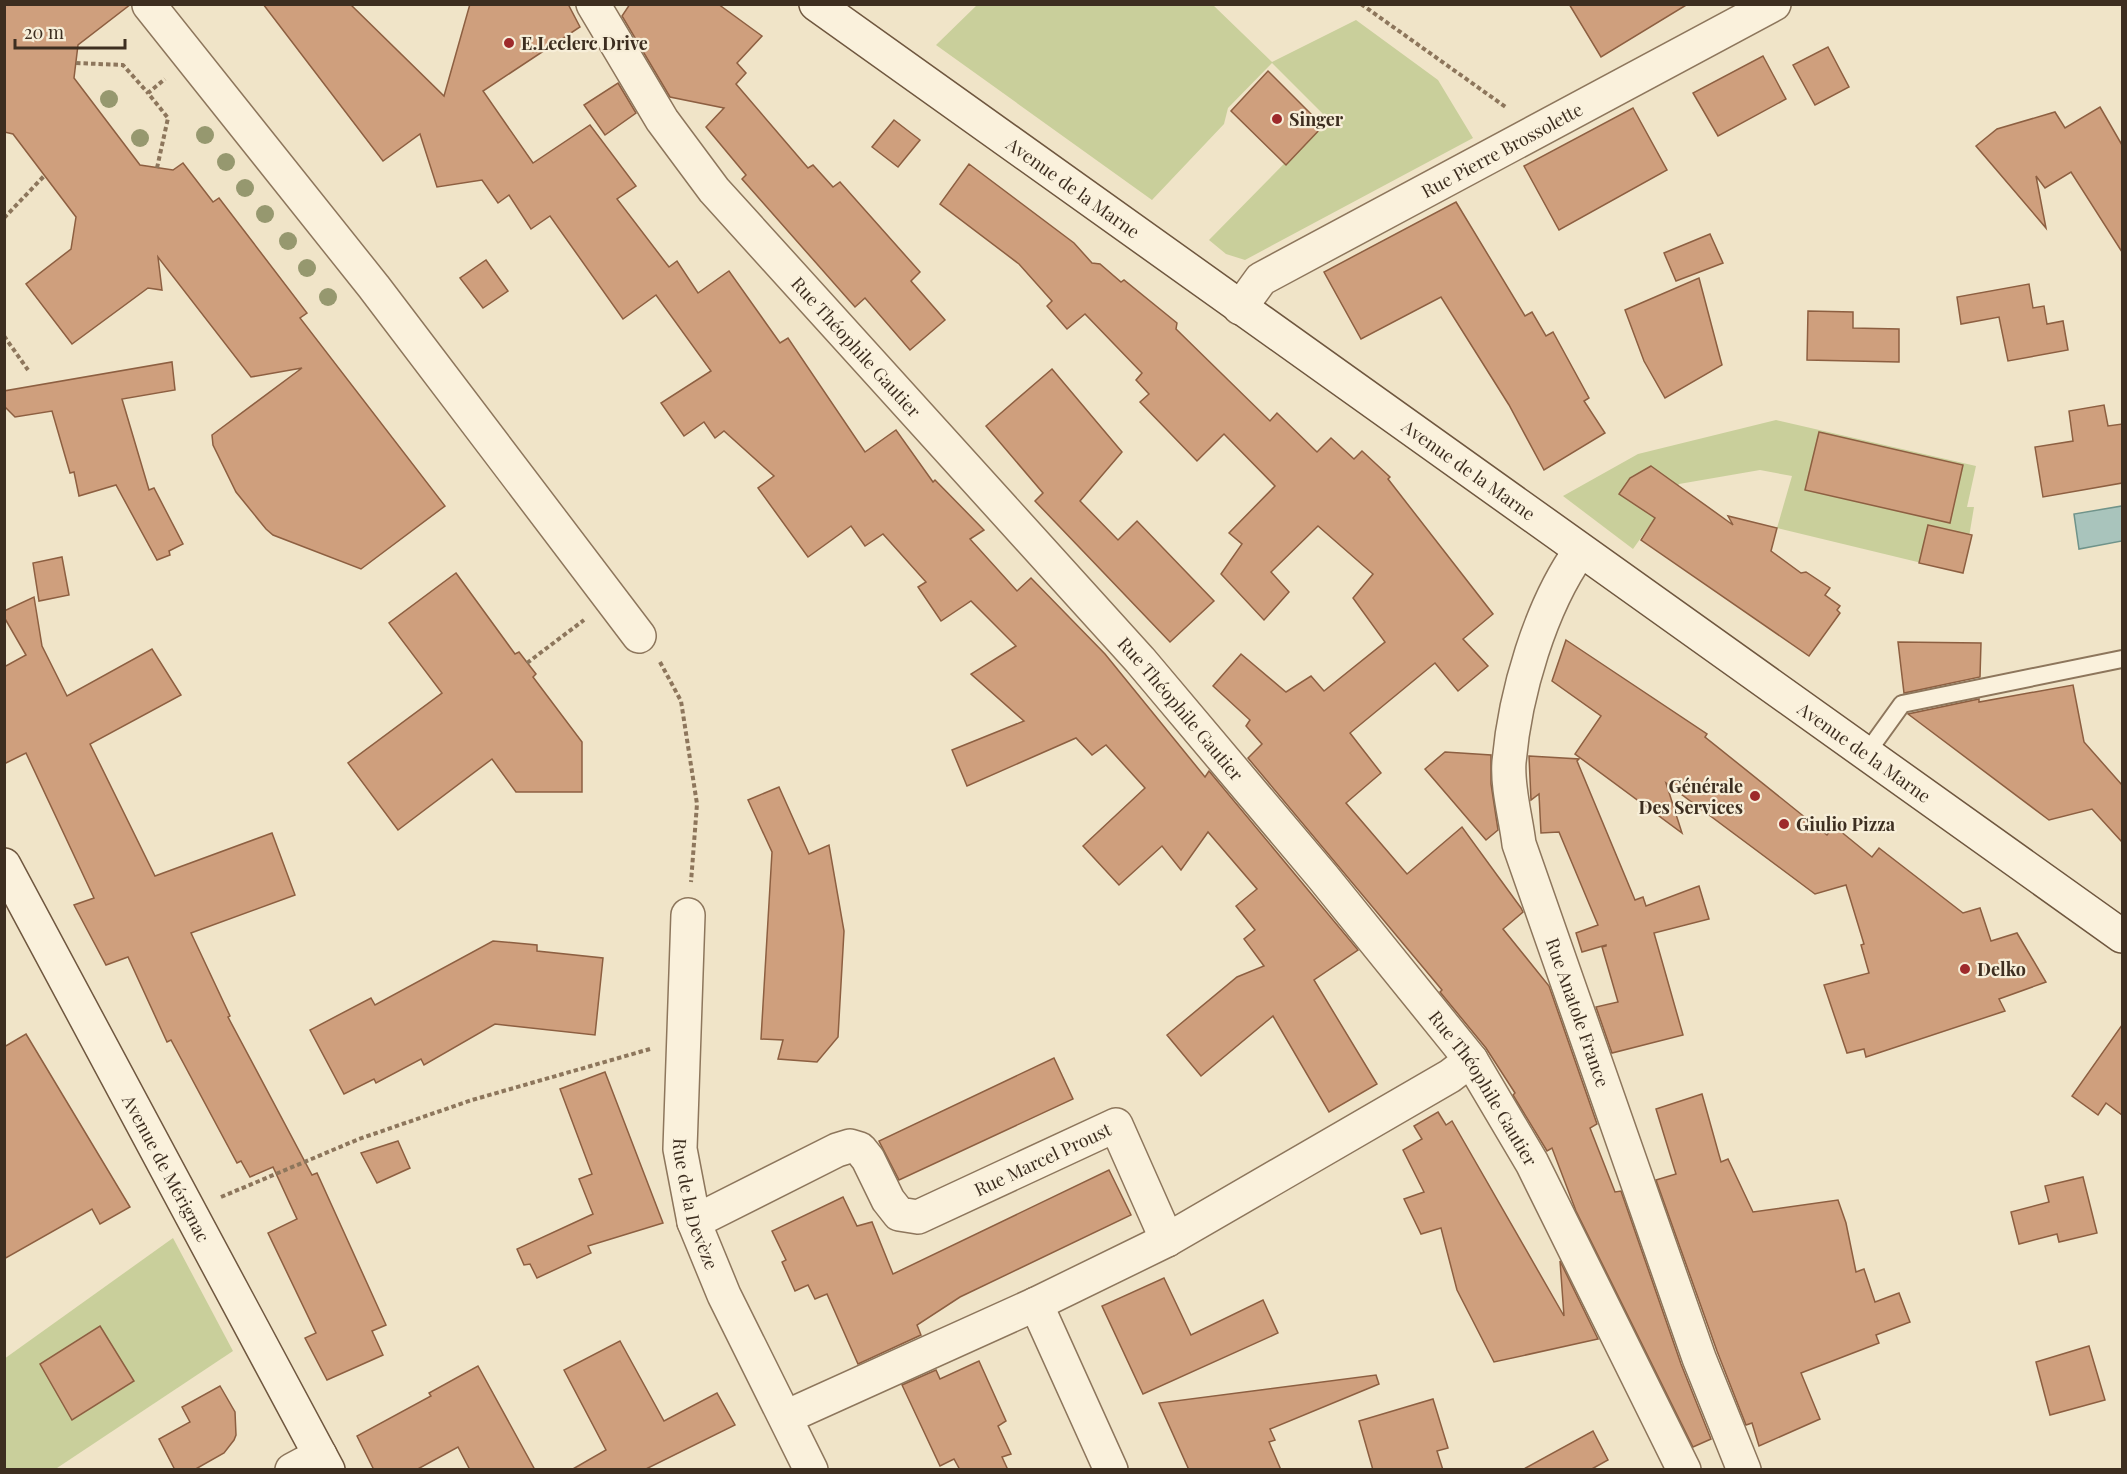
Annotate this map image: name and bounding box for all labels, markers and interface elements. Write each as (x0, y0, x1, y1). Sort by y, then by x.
scale bar (15, 12, 124, 50)
text: 20 m (24, 20, 64, 44)
place label: E.Leclerc Drive (521, 31, 648, 55)
marker: E.Leclerc Drive (502, 36, 516, 50)
street label: Rue Pierre Brossolette (1417, 97, 1587, 203)
place label: Singer (1289, 107, 1344, 131)
marker: Singer (1270, 112, 1284, 126)
street label: Avenue de la Marne (1001, 131, 1145, 243)
street label: Rue Théophile Gautier (786, 272, 926, 422)
street label: Avenue de la Marne (1397, 414, 1540, 526)
street label: Rue Théophile Gautier (1113, 632, 1249, 786)
street label: Avenue de la Marne (1792, 696, 1936, 808)
place label: Générale Des Services (1638, 774, 1743, 819)
marker: Générale Des Services (1748, 789, 1762, 803)
place label: Giulio Pizza (1796, 812, 1896, 836)
marker: Giulio Pizza (1777, 817, 1791, 831)
street label: Rue Anatole France (1541, 934, 1615, 1090)
place label: Delko (1977, 957, 2026, 981)
marker: Delko (1958, 962, 1972, 976)
street label: Rue Théophile Gautier (1424, 1005, 1543, 1170)
street label: Avenue de Mérignac (117, 1090, 216, 1246)
street label: Rue Marcel Proust (970, 1117, 1116, 1201)
street label: Rue de la Devèze (668, 1138, 724, 1273)

